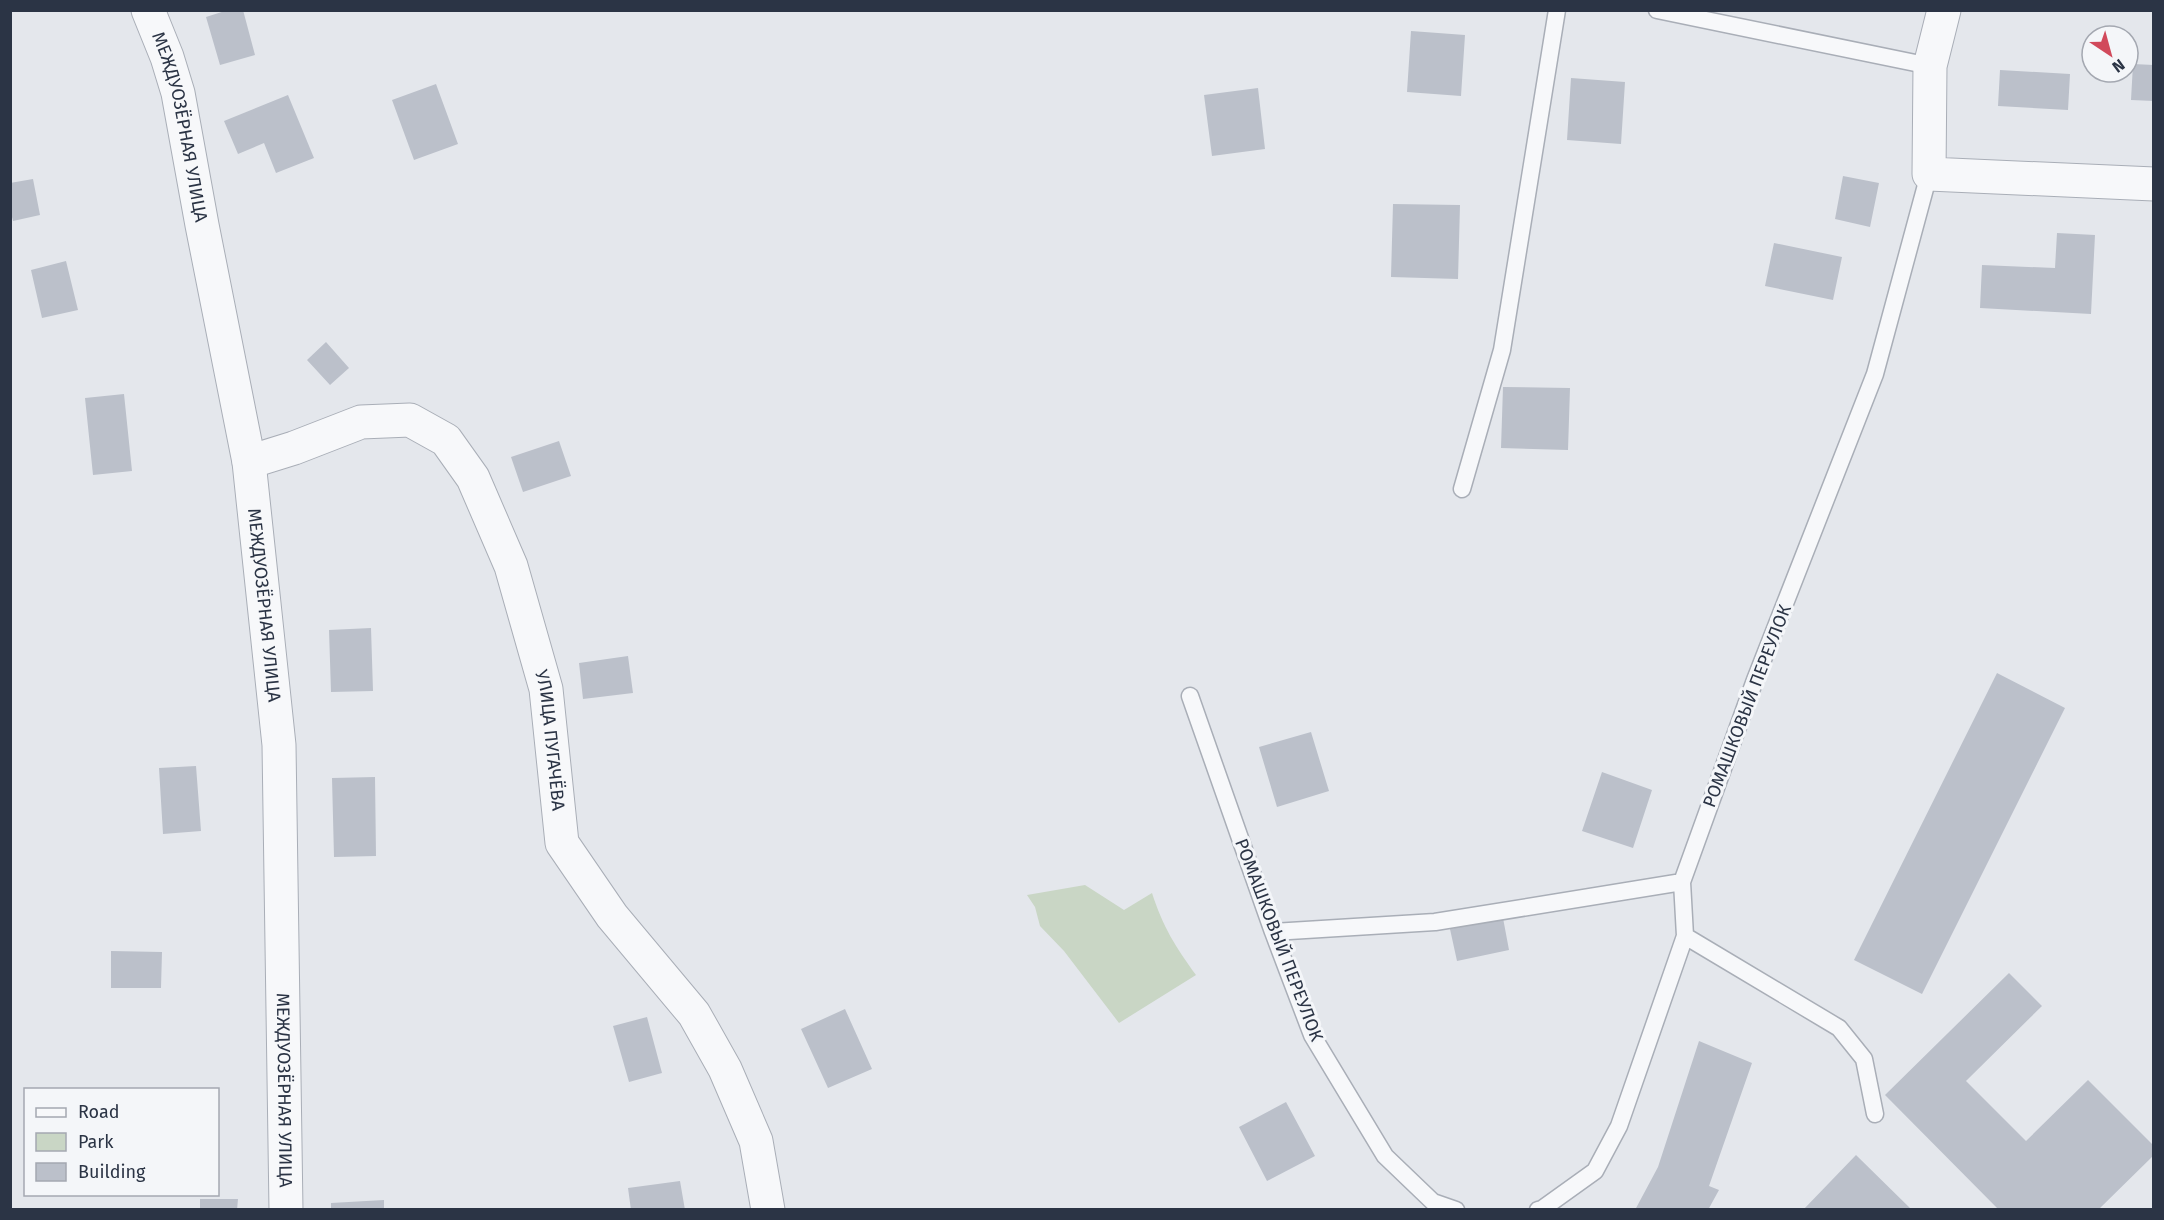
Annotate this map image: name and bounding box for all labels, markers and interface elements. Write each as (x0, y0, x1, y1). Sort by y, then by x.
north arrow (2080, 24, 2140, 84)
street label: МЕЖДУОЗЁРНАЯ УЛИЦА (147, 29, 212, 225)
text: N (2109, 55, 2128, 77)
street label: МЕЖДУОЗЁРНАЯ УЛИЦА (243, 507, 285, 704)
street label: РОМАШКОВЫЙ ПЕРЕУЛОК (1698, 601, 1796, 810)
street label: УЛИЦА ПУГАЧЁВА (530, 667, 570, 812)
street label: РОМАШКОВЫЙ ПЕРЕУЛОК (1230, 836, 1328, 1045)
street label: МЕЖДУОЗЁРНАЯ УЛИЦА (272, 993, 297, 1188)
legend (24, 1088, 219, 1196)
text: Road (78, 1101, 120, 1123)
text: Park (78, 1131, 114, 1153)
text: Building (78, 1161, 146, 1183)

